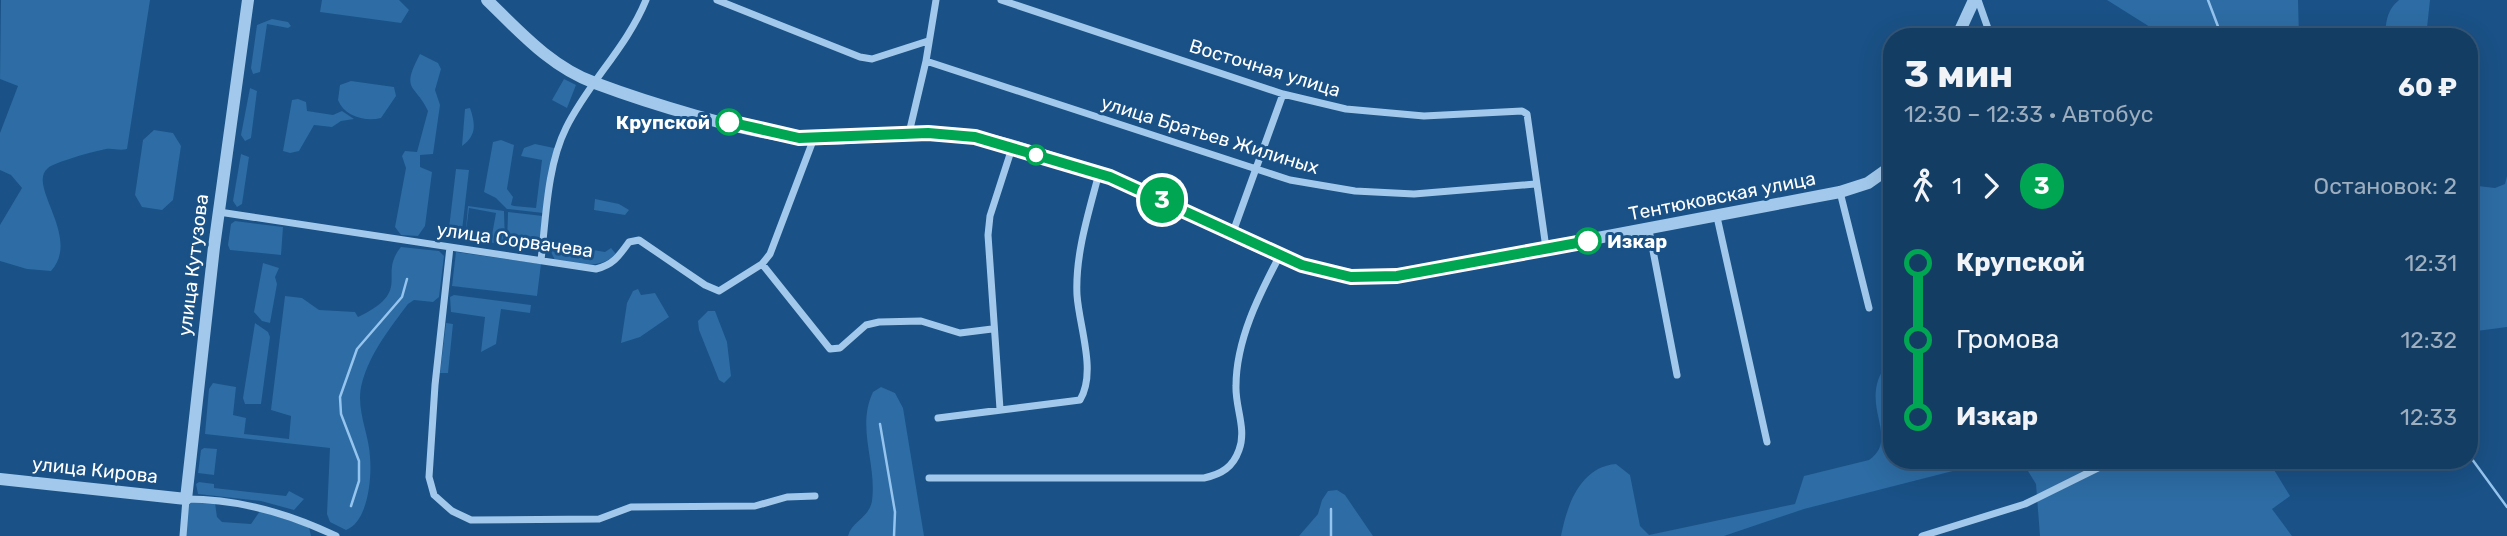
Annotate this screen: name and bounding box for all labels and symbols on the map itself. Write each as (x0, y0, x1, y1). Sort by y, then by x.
street label: Восточная улица (1187, 34, 1343, 102)
street label: улица Братьев Жилиных (1098, 91, 1322, 179)
marker: Крупской (716, 109, 742, 135)
place label: Крупской (616, 111, 710, 134)
unlabelled marker (1026, 145, 1046, 165)
street label: Тентюковская улица (1626, 167, 1818, 225)
line badge: 3 (1139, 177, 1185, 223)
street label: улица Кутузова (173, 193, 213, 337)
street label: улица Сорвачева (435, 218, 595, 262)
marker: Изкар (1575, 228, 1601, 254)
place label: Изкар (1607, 230, 1667, 253)
street label: улица Кирова (31, 452, 159, 488)

